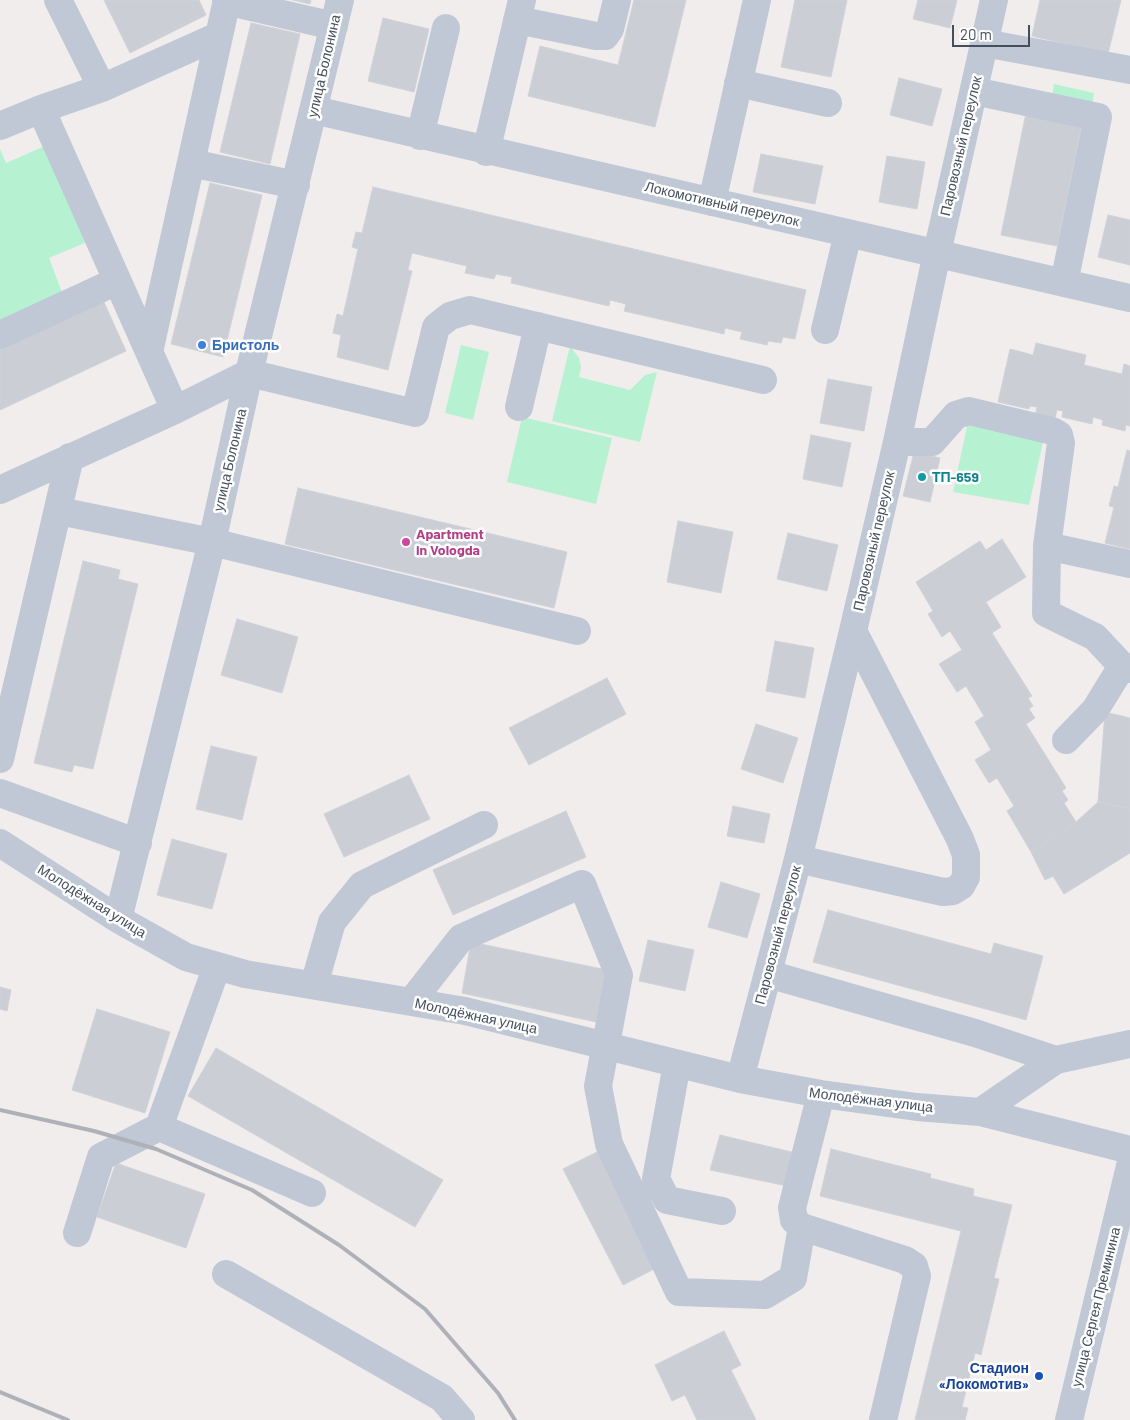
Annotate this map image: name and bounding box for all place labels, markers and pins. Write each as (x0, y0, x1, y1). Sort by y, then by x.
place label: Бристоль (212, 337, 279, 353)
marker: Бристоль (196, 339, 208, 351)
place label: ТП-659 (932, 469, 979, 485)
marker: ТП-659 (916, 471, 928, 483)
place label: Apartment in Vologda (416, 526, 484, 558)
marker: Apartment in Vologda (400, 536, 412, 548)
place label: Стадион «Локомотив» (939, 1360, 1029, 1392)
marker: Стадион «Локомотив» (1033, 1370, 1045, 1382)

